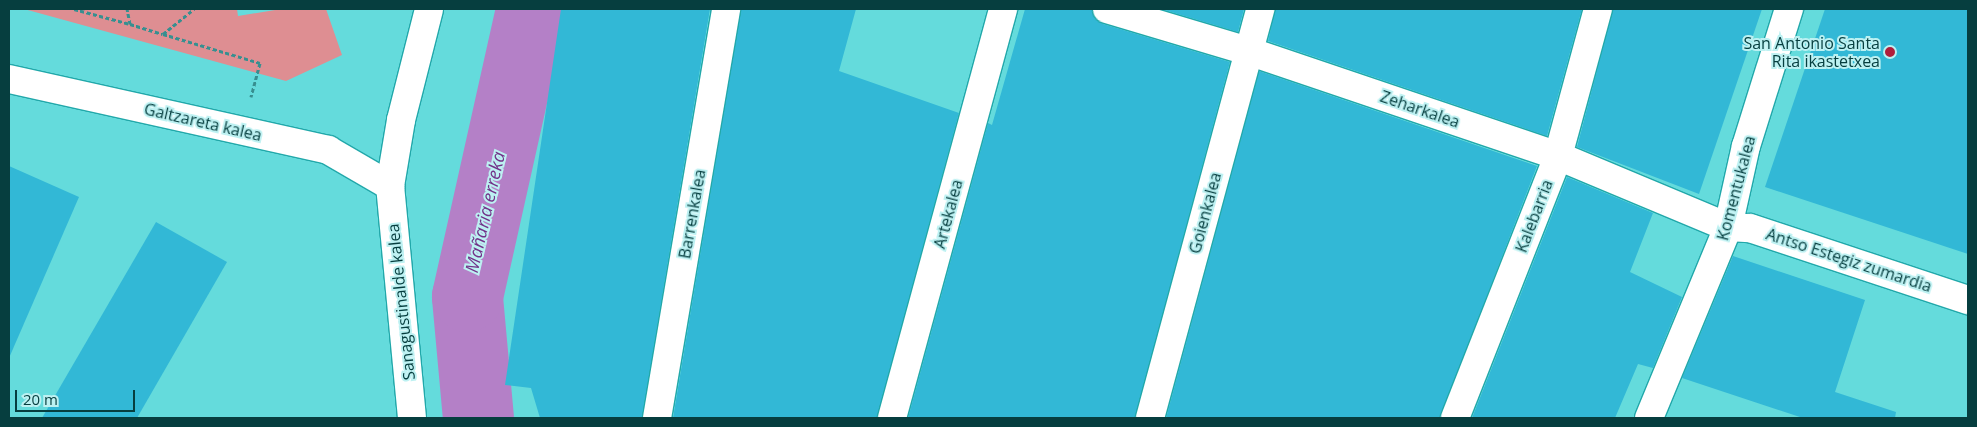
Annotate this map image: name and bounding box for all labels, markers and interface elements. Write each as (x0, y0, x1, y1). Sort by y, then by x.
place label: San Antonio Santa Rita ikastetxea (1743, 33, 1880, 71)
marker: San Antonio Santa Rita ikastetxea (1884, 46, 1896, 58)
street label: Zeharkalea (1378, 86, 1462, 132)
street label: Galtzareta kalea (142, 99, 264, 145)
street label: Komentukalea (1713, 133, 1759, 243)
water label: Mañaria erreka (461, 149, 509, 275)
street label: Barrenkalea (675, 168, 709, 260)
street label: Goienkalea (1185, 170, 1225, 256)
street label: Artekalea (930, 177, 966, 251)
street label: Kalebarria (1511, 177, 1557, 255)
street label: Sanagustinalde kalea (383, 223, 419, 381)
street label: Antso Estegiz zumardia (1764, 224, 1934, 296)
scale bar (18, 380, 138, 412)
text: 20 m (23, 389, 58, 409)

